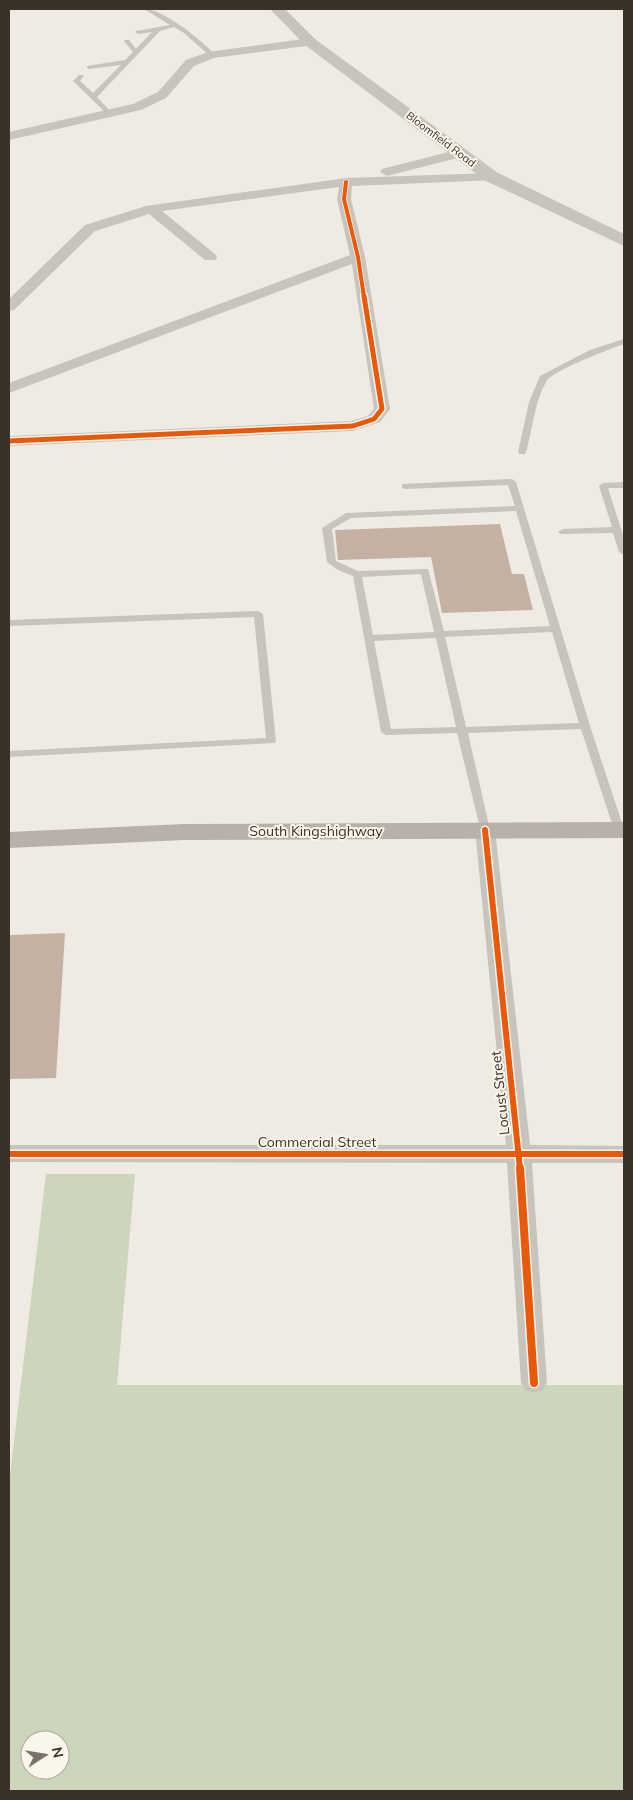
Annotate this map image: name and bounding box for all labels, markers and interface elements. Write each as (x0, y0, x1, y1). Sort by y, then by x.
street label: Bloomfield Road (403, 108, 479, 170)
street label: South Kingshighway (249, 822, 383, 840)
street label: Locust Street (487, 1050, 513, 1136)
street label: Commercial Street (258, 1133, 376, 1151)
north arrow (20, 1730, 70, 1780)
text: N (48, 1745, 68, 1759)

